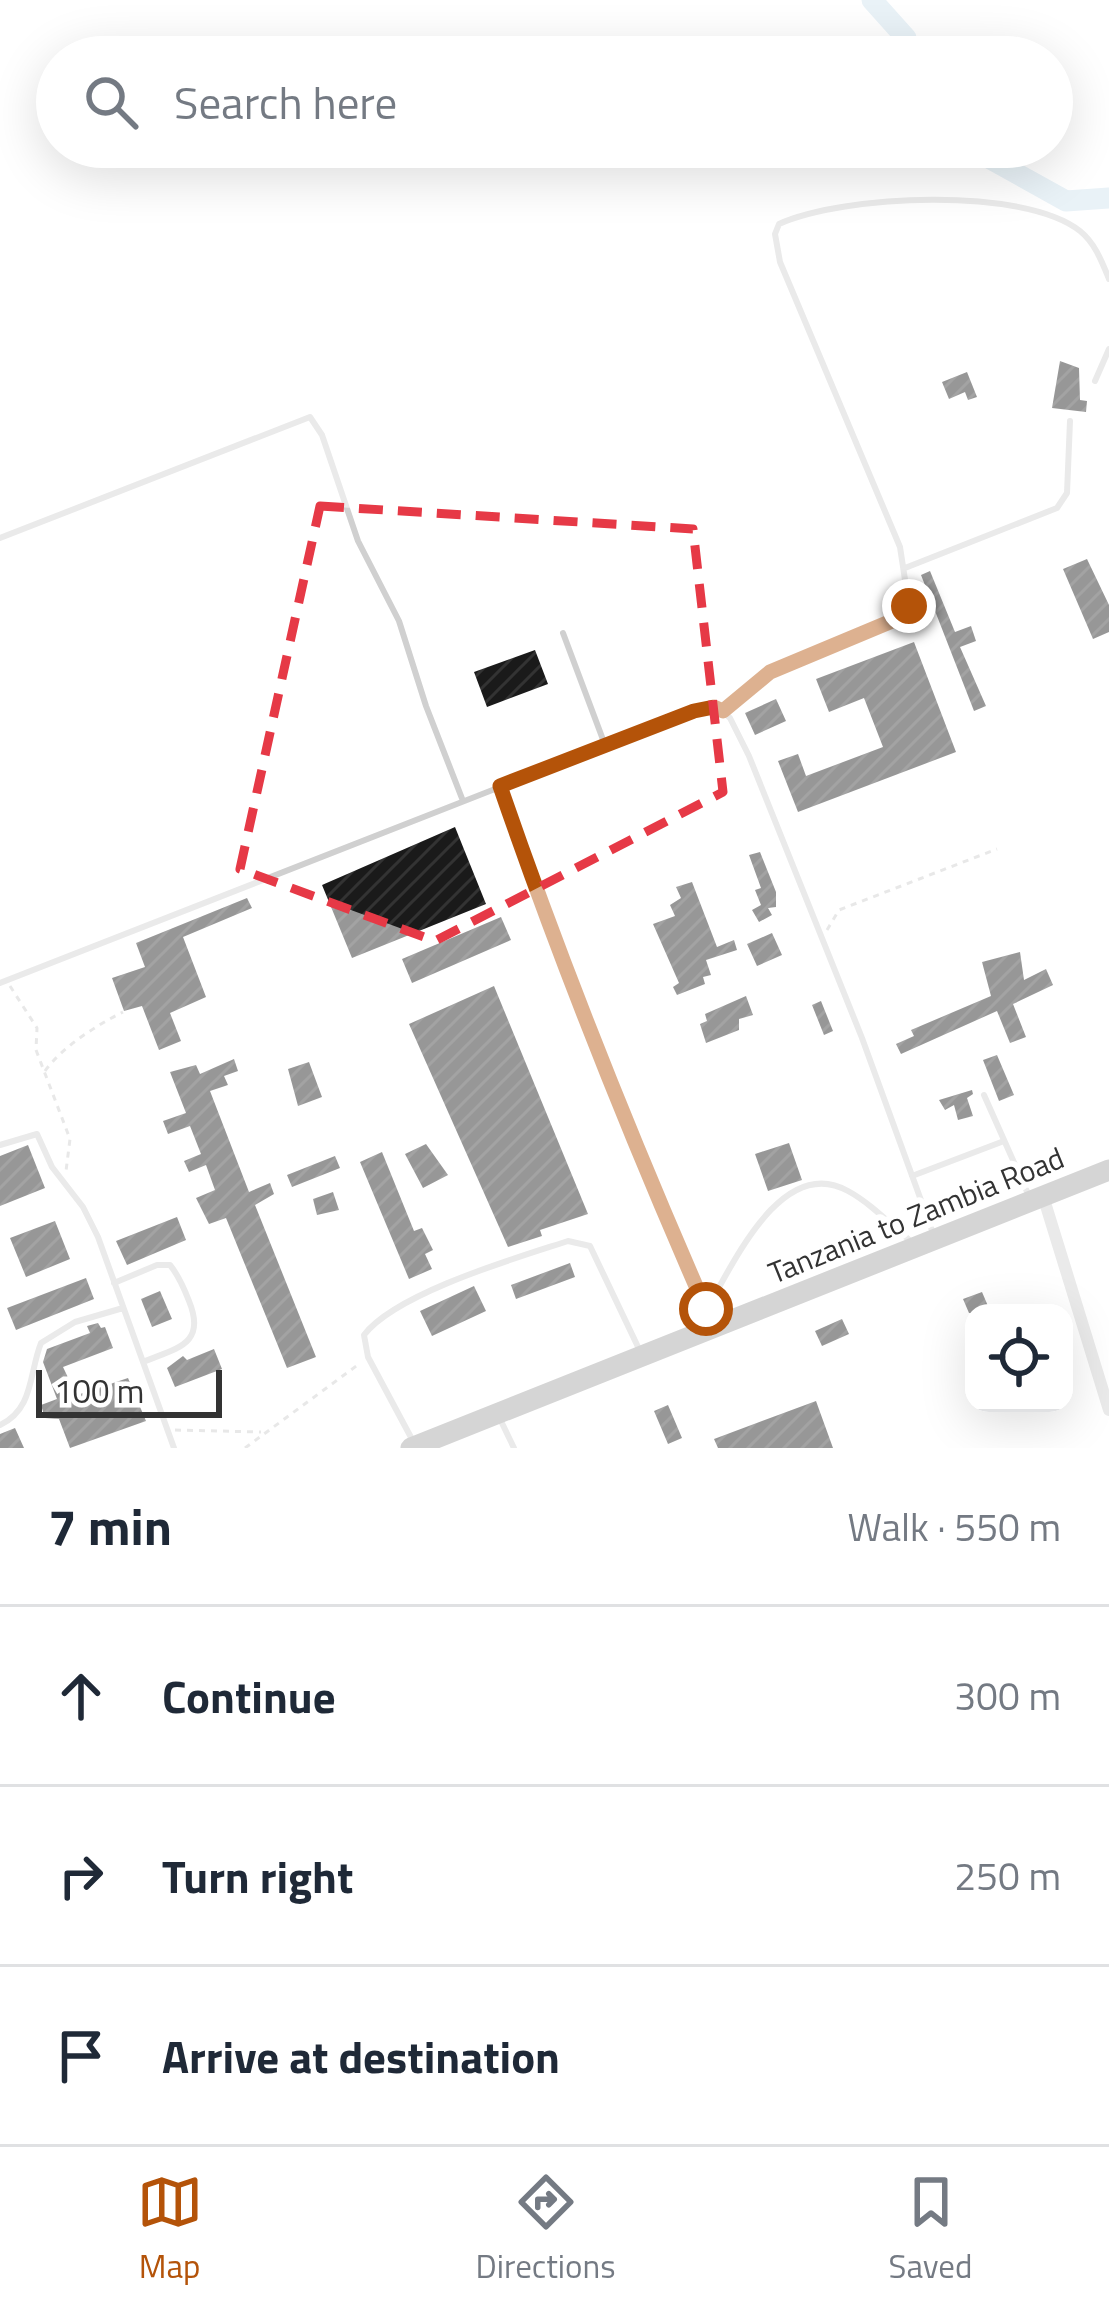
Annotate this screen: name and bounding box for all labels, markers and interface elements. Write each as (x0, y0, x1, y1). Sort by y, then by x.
search box (36, 36, 1073, 168)
text: Search here (174, 68, 397, 136)
icon: search (78, 69, 144, 135)
route end (882, 579, 936, 633)
street label: Tanzania to Zambia Road (761, 1135, 1071, 1295)
route start (679, 1282, 733, 1336)
map controls (965, 1304, 1073, 1412)
button: locate (965, 1304, 1073, 1412)
scale bar (36, 1364, 222, 1417)
text: 100 m (54, 1366, 144, 1416)
text: 7 min (48, 1487, 172, 1565)
text: Walk · 550 m (847, 1497, 1061, 1556)
text: Continue (162, 1662, 336, 1730)
icon: ahead (48, 1663, 114, 1729)
text: 300 m (954, 1666, 1061, 1725)
text: Turn right (162, 1842, 353, 1910)
icon: right (48, 1843, 114, 1909)
text: 250 m (954, 1846, 1061, 1905)
text: Arrive at destination (162, 2022, 560, 2090)
icon: arrive (48, 2023, 114, 2089)
tab: Map (137, 2169, 203, 2291)
tab: Directions (476, 2169, 616, 2291)
tab: Saved (889, 2169, 972, 2291)

